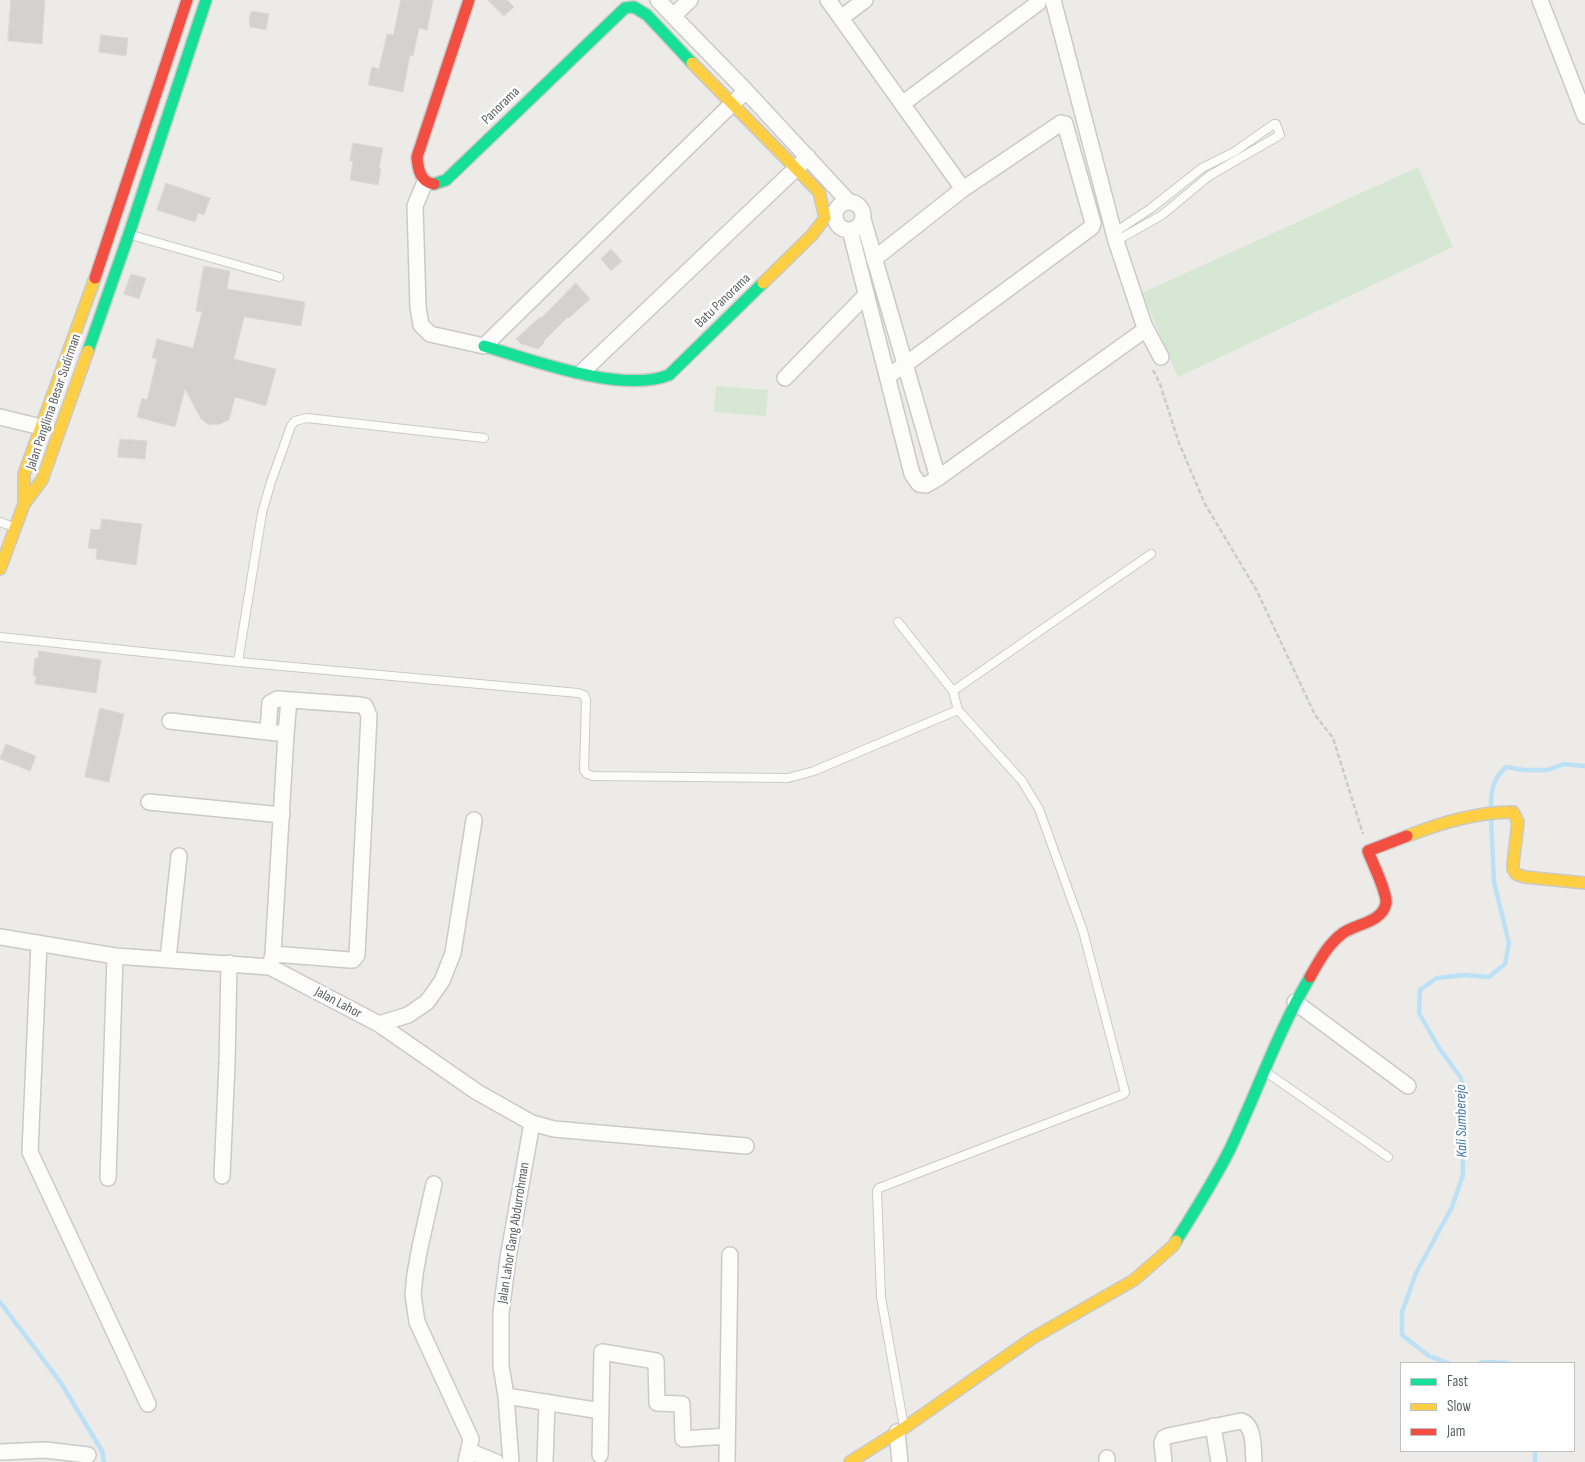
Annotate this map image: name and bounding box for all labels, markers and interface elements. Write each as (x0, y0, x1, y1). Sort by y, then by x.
street label: Panorama (478, 84, 524, 128)
street label: Batu Panorama (692, 270, 754, 332)
street label: Jalan Panglima Besar Sudirman (23, 332, 85, 472)
street label: Jalan Lahor (312, 984, 364, 1022)
water label: Kali Sumberejo (1452, 1084, 1472, 1158)
street label: Jalan Lahor Gang Abdurrohman (495, 1161, 533, 1305)
legend (1400, 1362, 1575, 1452)
text: Fast (1447, 1372, 1468, 1391)
text: Slow (1447, 1397, 1471, 1416)
text: Jam (1447, 1422, 1465, 1441)

